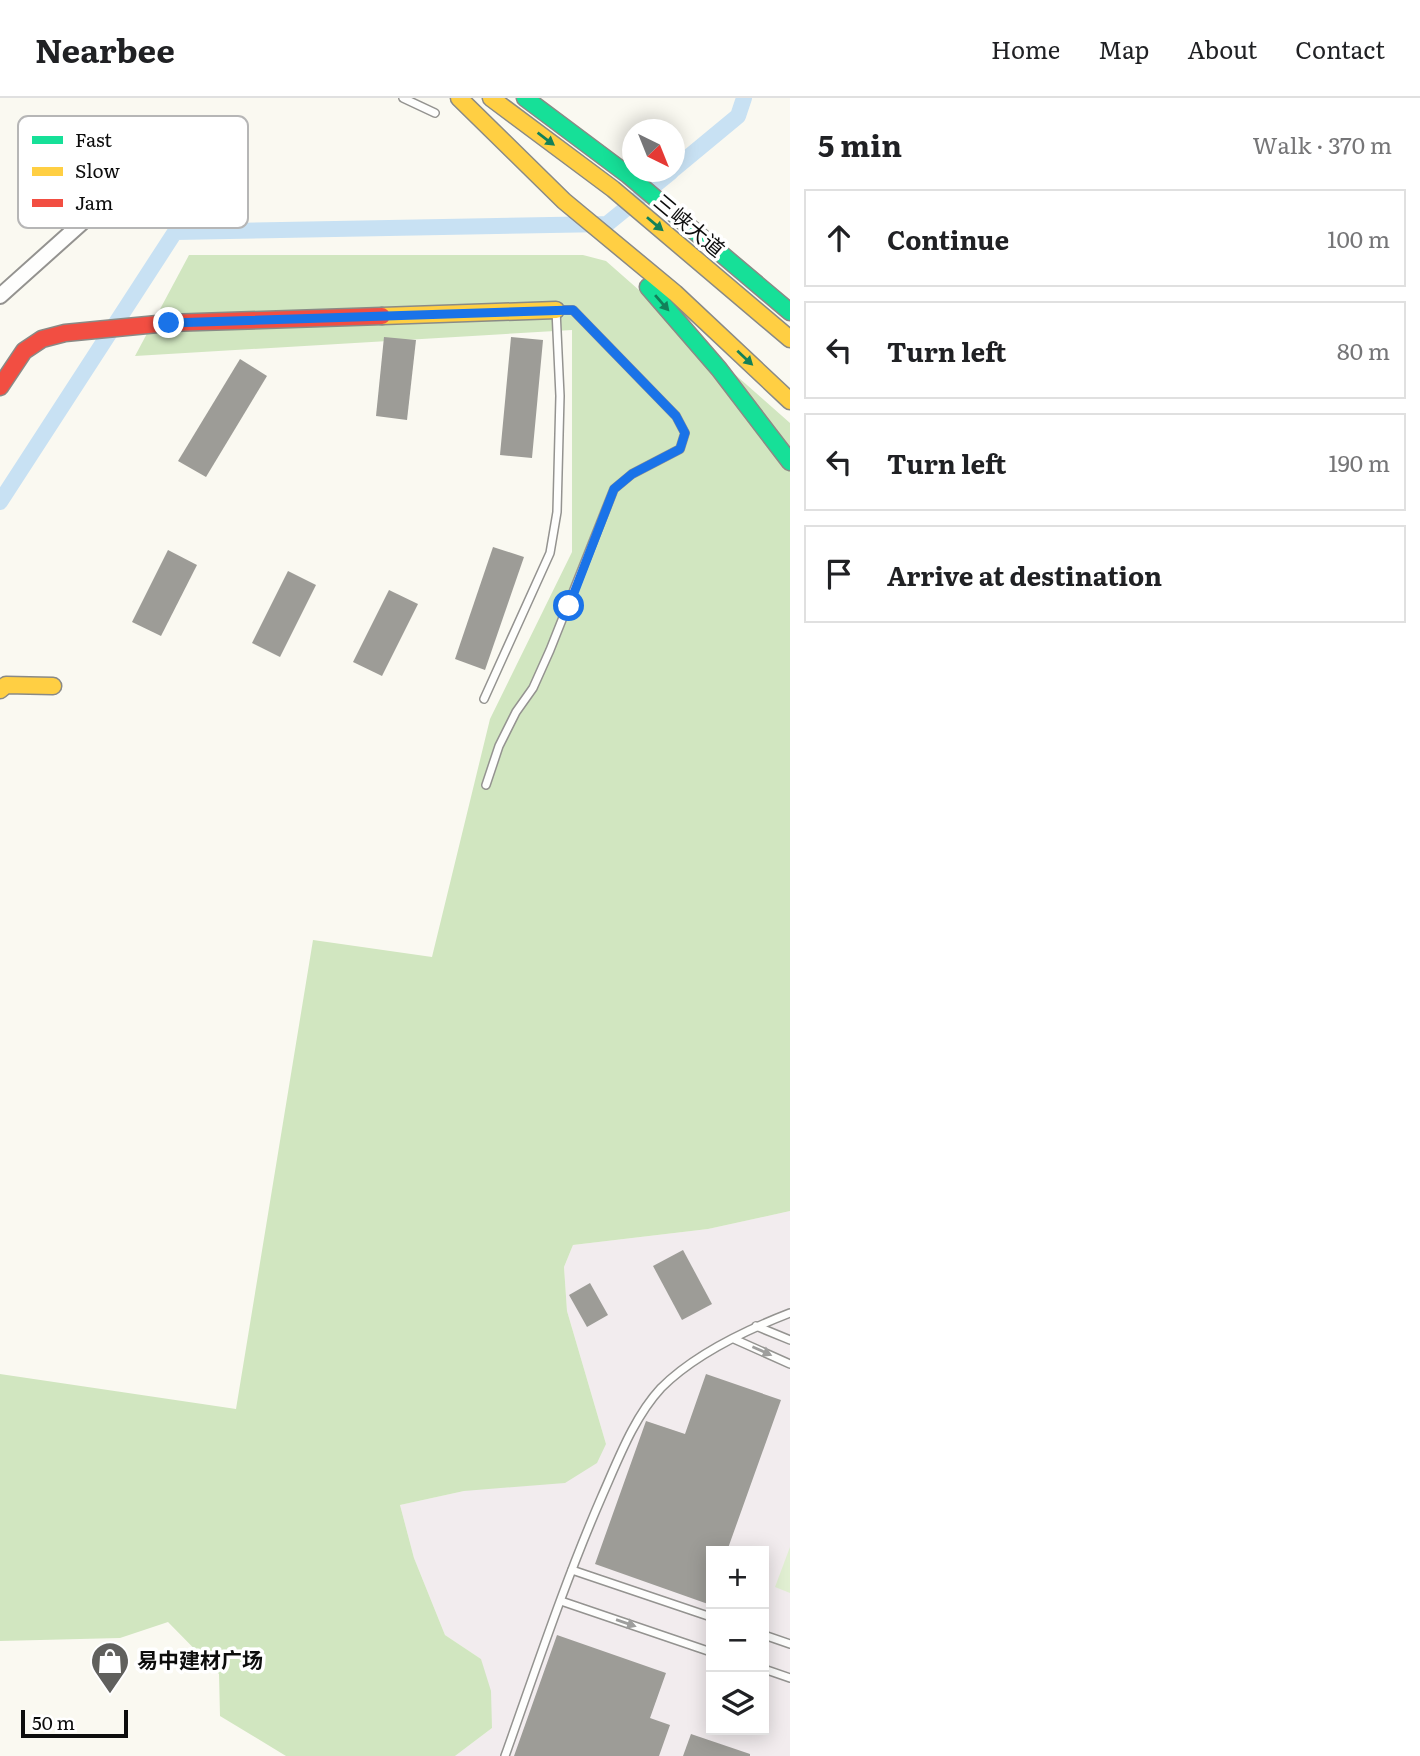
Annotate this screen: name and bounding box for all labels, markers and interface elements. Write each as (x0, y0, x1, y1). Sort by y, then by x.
text: Nearbee (35, 24, 175, 73)
text: Home (991, 31, 1060, 66)
text: Map (1098, 31, 1149, 66)
text: About (1187, 31, 1257, 66)
text: Contact (1295, 31, 1385, 66)
legend (18, 116, 248, 228)
north arrow (622, 119, 685, 182)
text: 5 min (818, 122, 902, 166)
text: Fast (75, 125, 112, 153)
text: Walk · 370 m (1253, 127, 1392, 161)
one-way arrow (537, 132, 555, 146)
text: Slow (75, 156, 120, 184)
street label: 三峡大道 (648, 185, 733, 263)
text: Jam (75, 188, 113, 216)
one-way arrow (646, 216, 663, 231)
icon: ahead (820, 219, 858, 257)
text: Continue (887, 219, 1009, 258)
text: 100 m (1327, 221, 1390, 255)
one-way arrow (654, 294, 670, 312)
route end (153, 307, 184, 338)
icon: left (820, 331, 858, 369)
text: Turn left (887, 331, 1006, 370)
text: 80 m (1337, 333, 1390, 367)
one-way arrow (736, 350, 753, 366)
icon: left (820, 443, 858, 481)
text: Turn left (887, 443, 1006, 482)
text: 190 m (1328, 445, 1390, 479)
icon: arrive (820, 555, 858, 593)
text: Arrive at destination (887, 555, 1162, 594)
route start (553, 590, 584, 621)
one-way arrow (752, 1345, 772, 1357)
map controls (706, 1546, 769, 1735)
button: + (706, 1546, 769, 1609)
button: − (706, 1609, 769, 1672)
one-way arrow (616, 1618, 637, 1629)
shop icon: 易中建材广场 (89, 1640, 131, 1695)
place label: 易中建材广场 (137, 1643, 263, 1674)
button: layers (706, 1672, 769, 1735)
scale bar (21, 1707, 128, 1739)
text: 50 m (32, 1708, 75, 1736)

